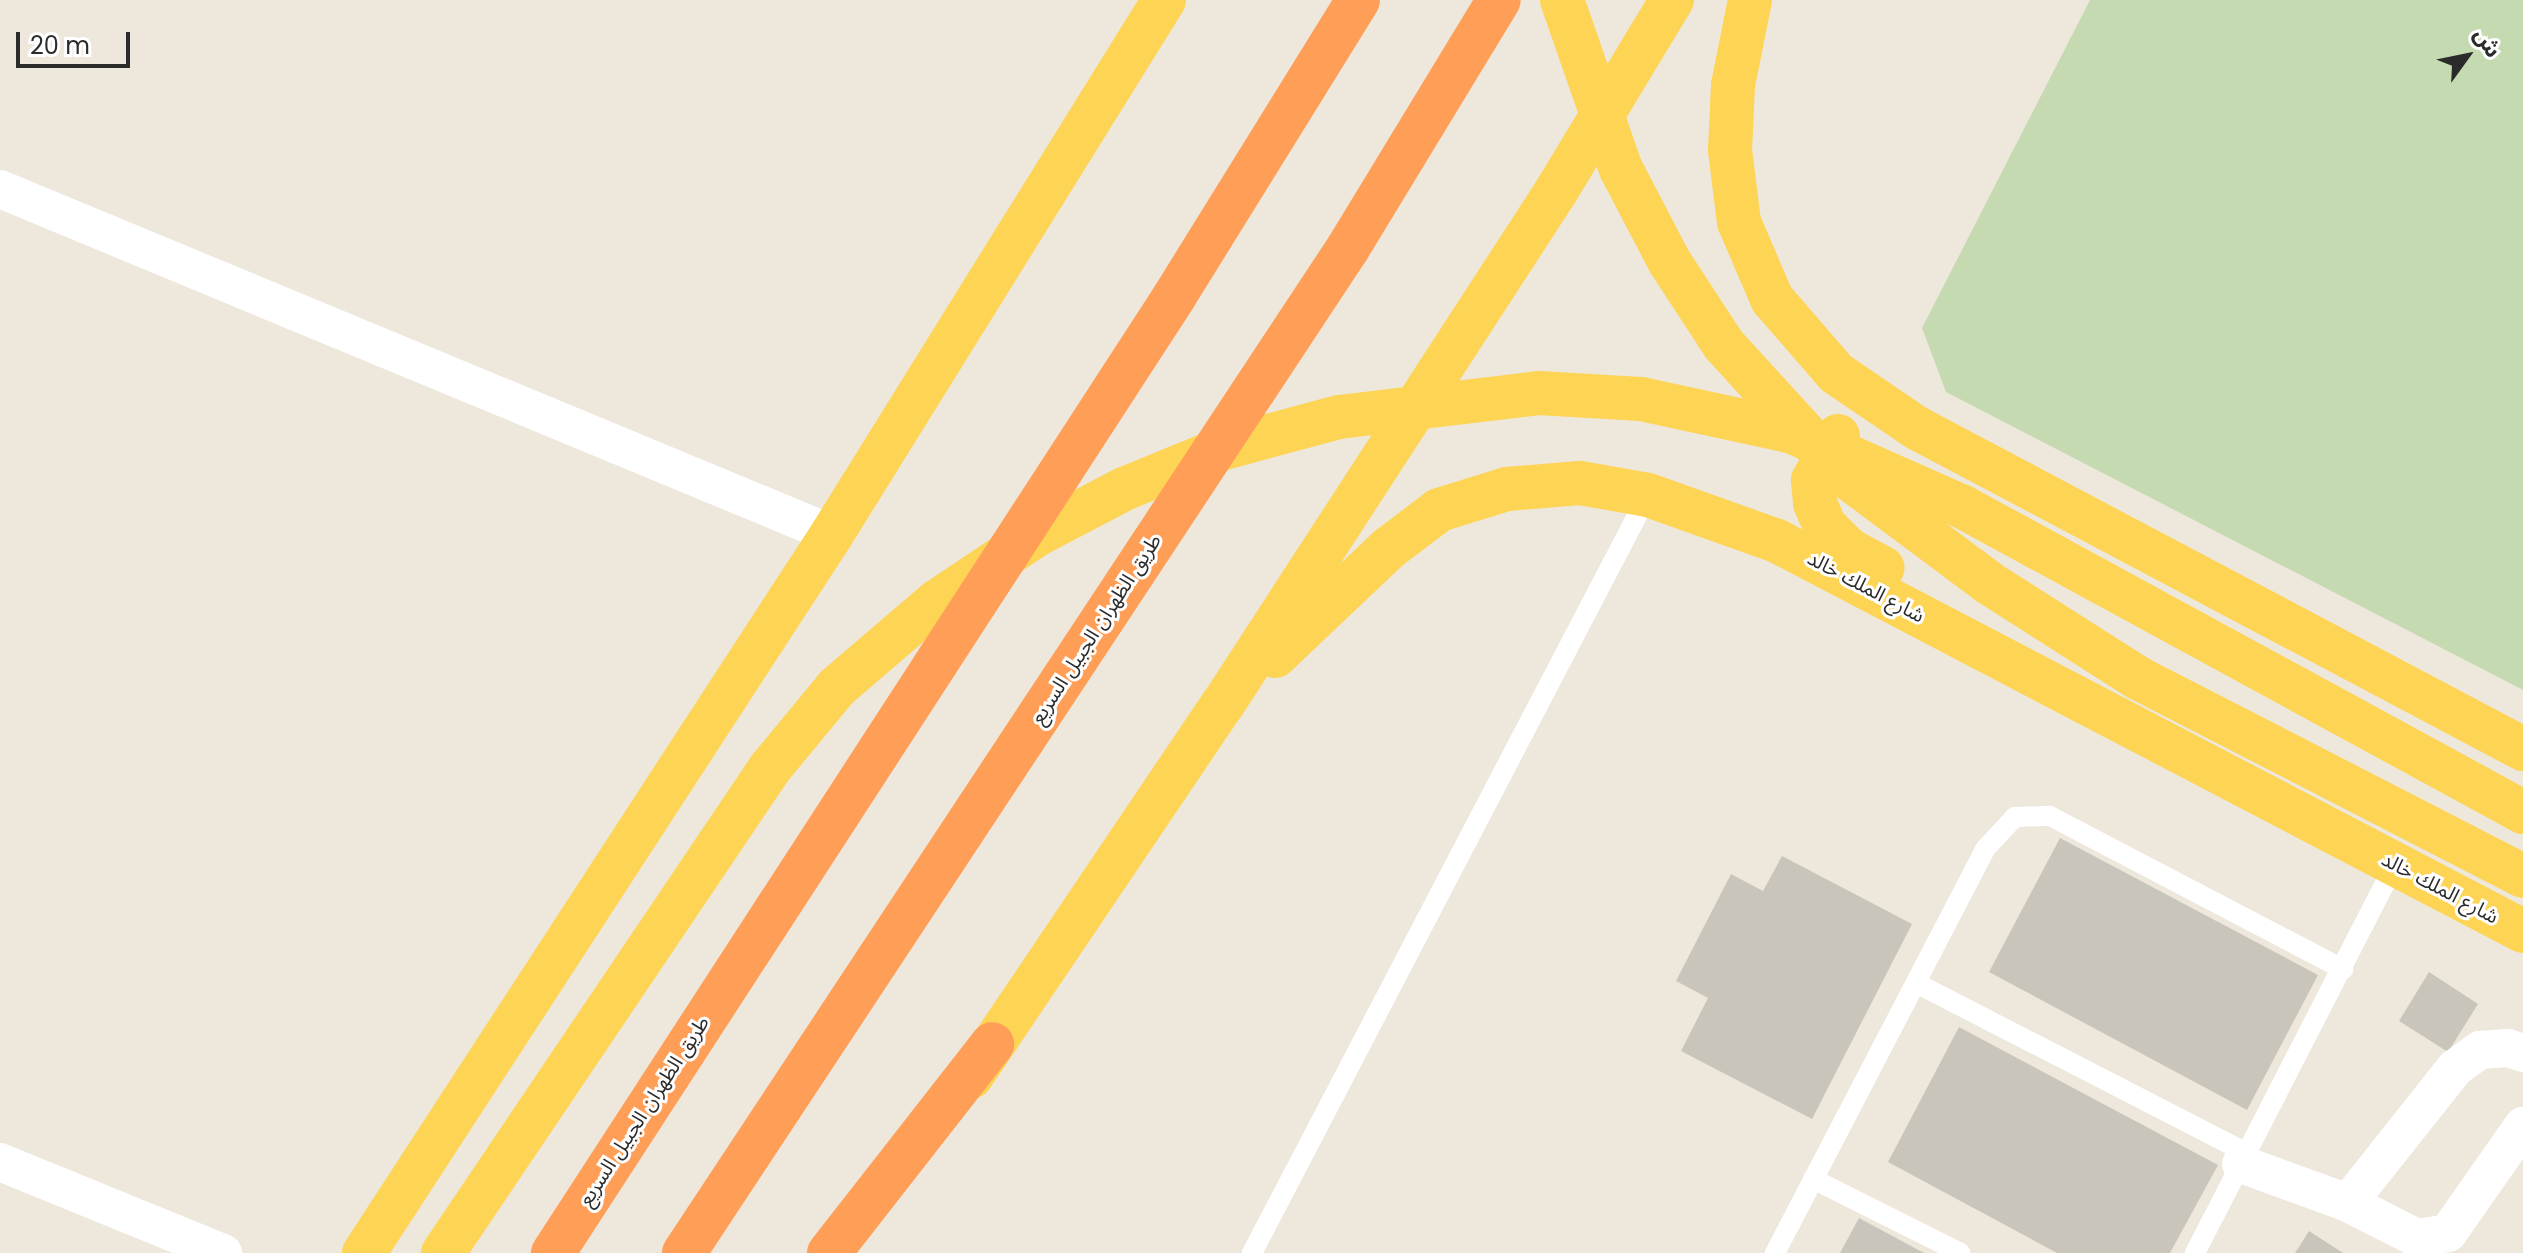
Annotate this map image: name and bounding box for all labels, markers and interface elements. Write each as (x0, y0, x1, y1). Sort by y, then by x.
scale bar (20, 16, 134, 66)
north arrow (2427, 16, 2507, 96)
text: ش (2466, 22, 2509, 64)
text: 20 m (30, 29, 90, 62)
street label: طريق الظهران الجبيل السريع (1026, 529, 1166, 729)
street label: شارع الملك خالد (1803, 546, 1929, 628)
street label: شارع الملك خالد (2377, 847, 2503, 929)
street label: طريق الظهران الجبيل السريع (574, 1011, 714, 1211)

